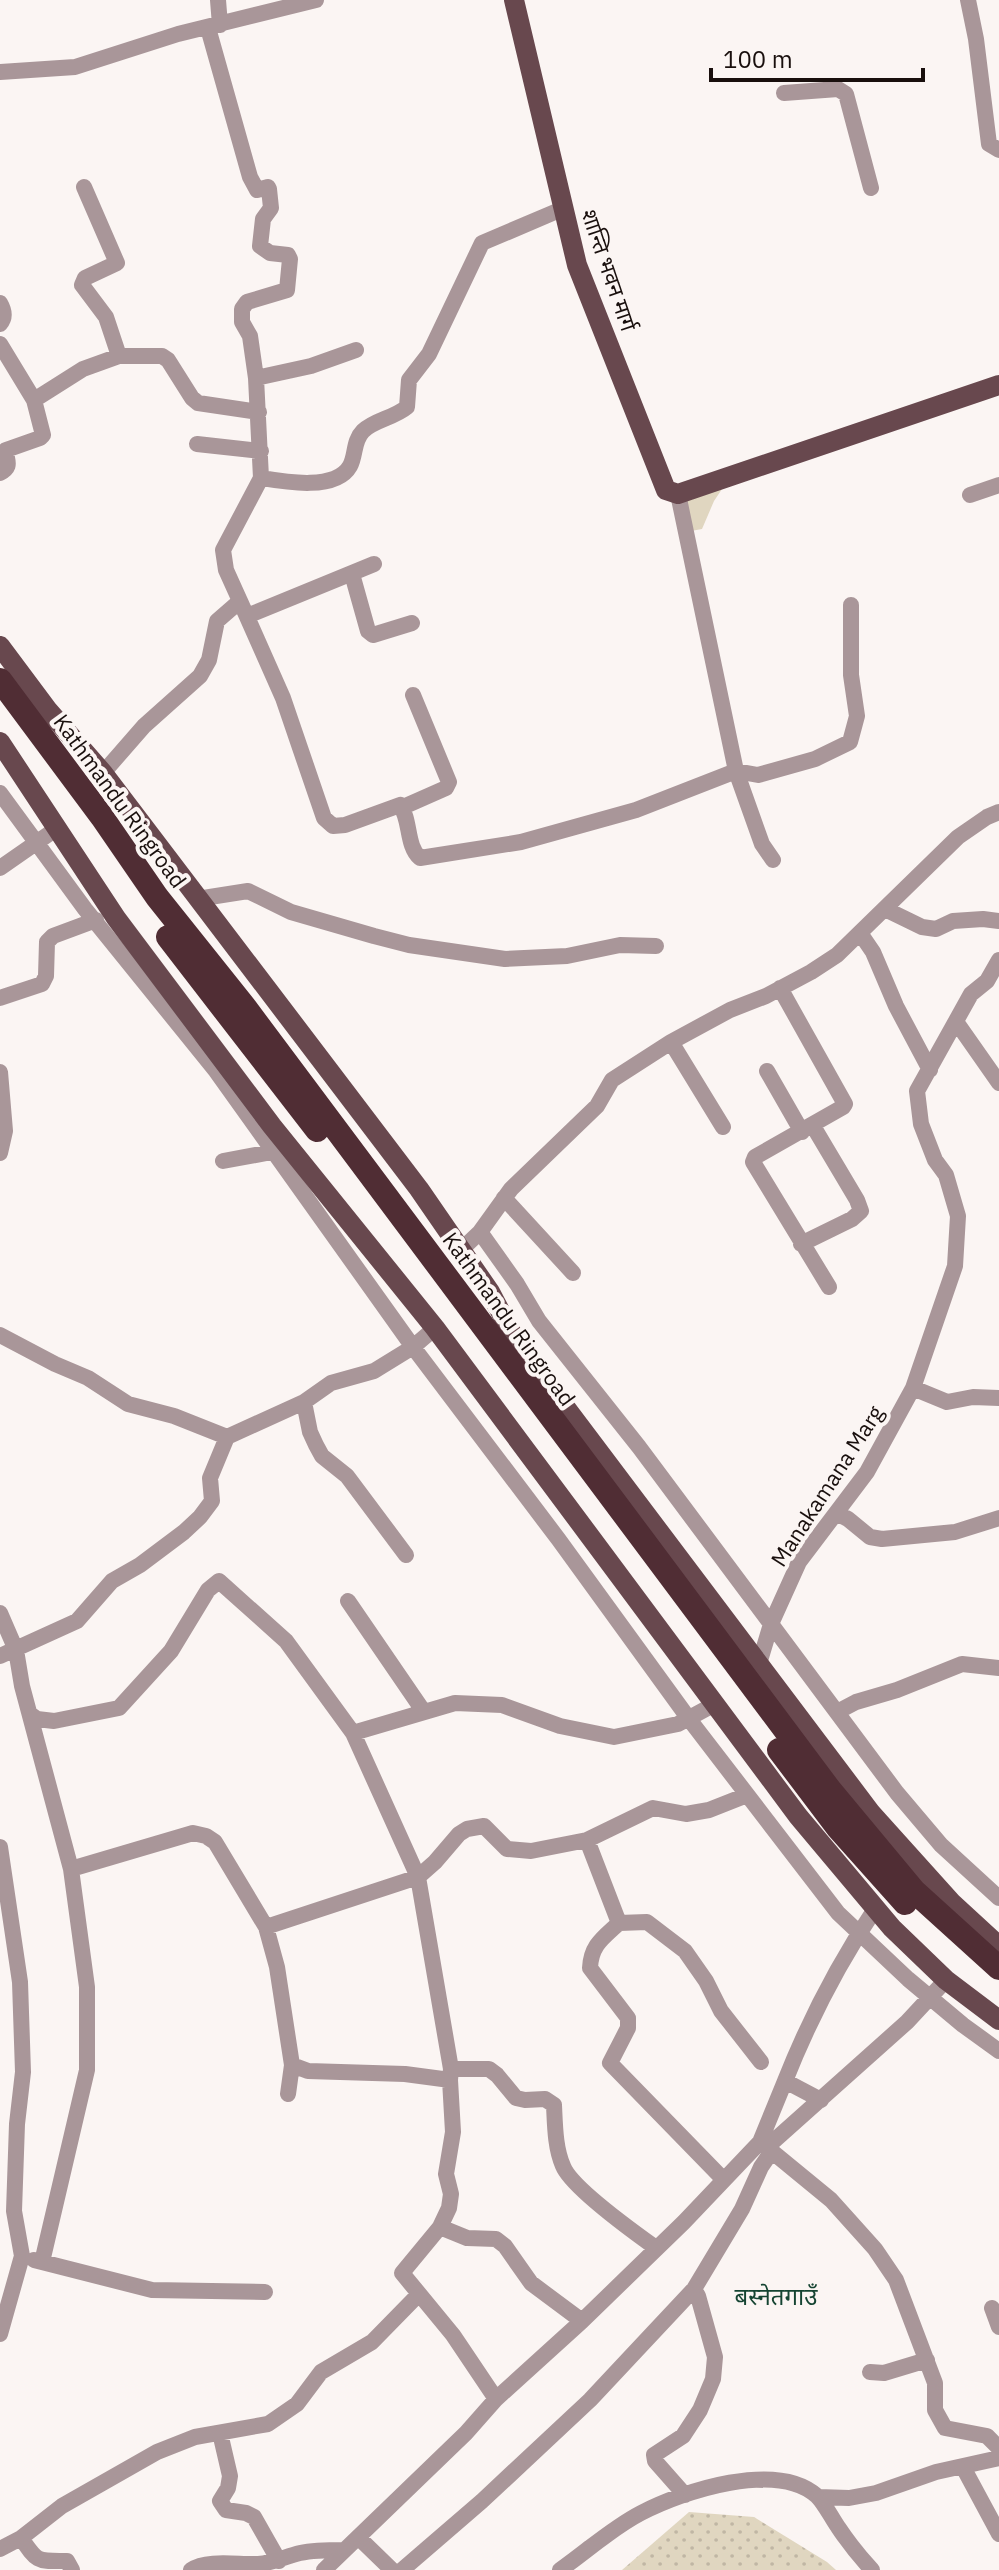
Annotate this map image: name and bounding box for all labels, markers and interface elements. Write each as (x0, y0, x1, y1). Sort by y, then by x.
scale bar (711, 32, 923, 82)
text: 100 m (723, 43, 793, 75)
street label: शान्ति भवन मार्ग (575, 205, 644, 336)
street label: Kathmandu Ringroad (48, 708, 193, 893)
street label: Kathmandu Ringroad (437, 1226, 582, 1411)
street label: Manakamana Marg (764, 1399, 890, 1572)
district label: बस्नेतगाउँ (735, 2280, 818, 2312)

